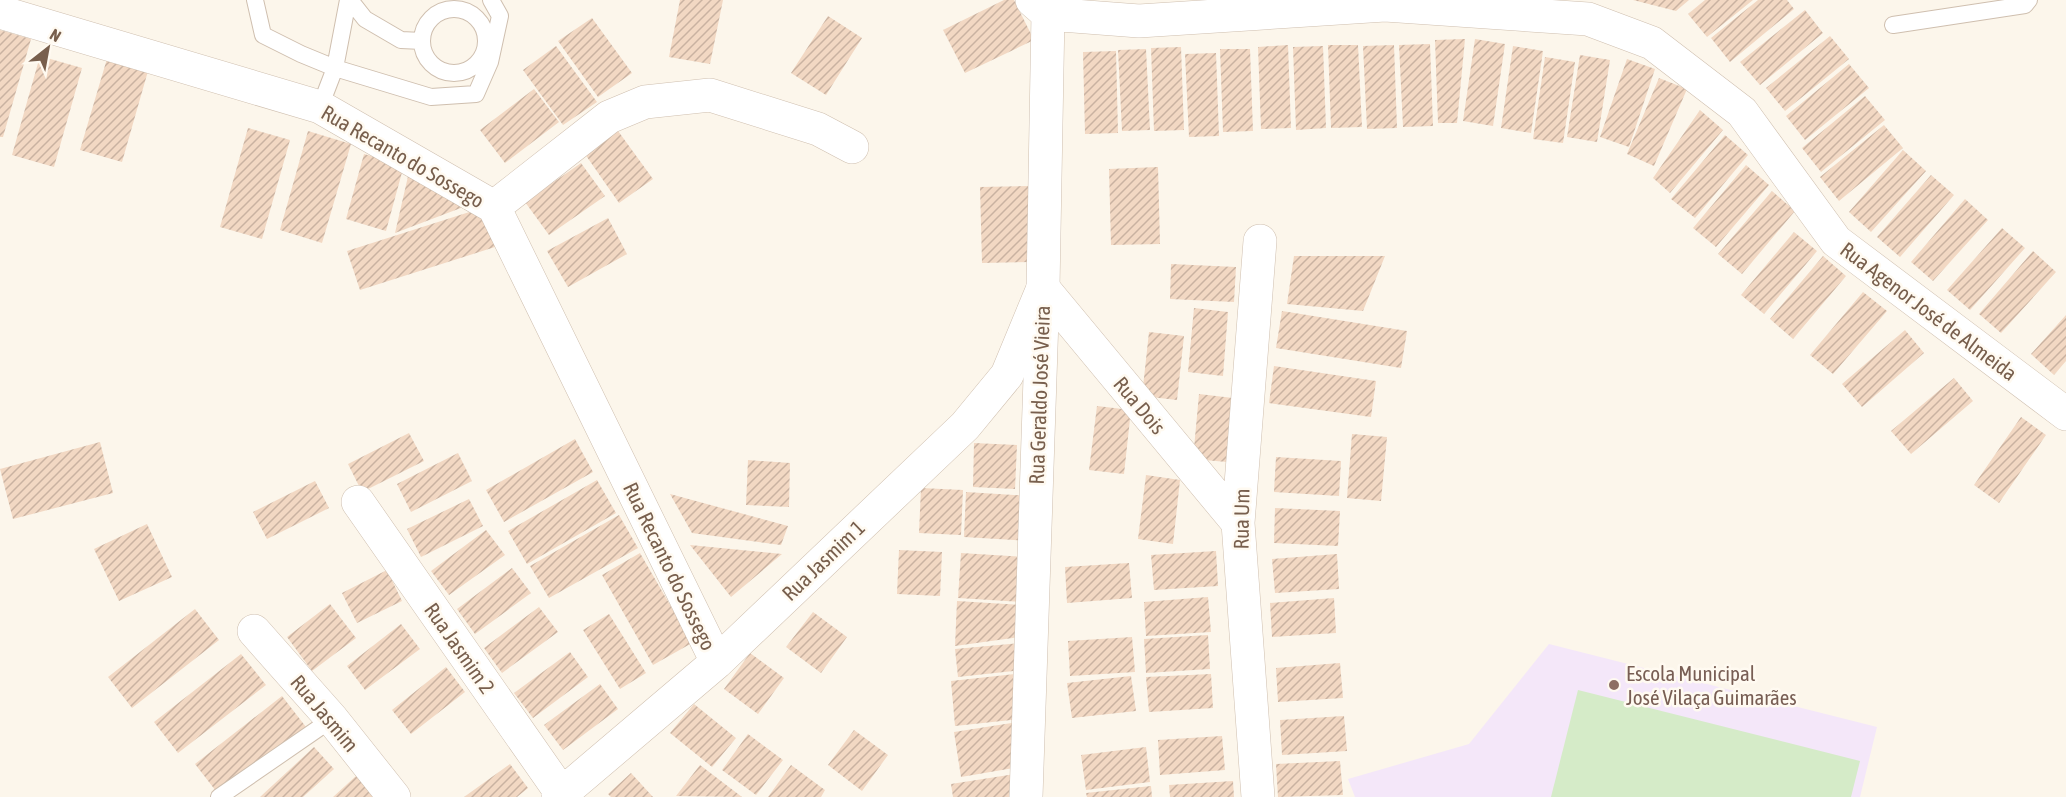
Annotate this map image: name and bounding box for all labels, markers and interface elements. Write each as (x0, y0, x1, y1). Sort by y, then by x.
north arrow (18, 18, 78, 78)
text: N (47, 25, 64, 45)
street label: Rua Recanto do Sossego (317, 100, 489, 212)
street label: Rua Agenor José de Almeida (1836, 237, 2022, 385)
street label: Rua Geraldo José Vieira (1024, 305, 1054, 485)
street label: Rua Dois (1109, 372, 1171, 438)
street label: Rua Recanto do Sossego (619, 478, 721, 654)
street label: Rua Um (1228, 488, 1254, 550)
street label: Rua Jasmim 1 (777, 515, 869, 605)
street label: Rua Jasmim 2 (420, 598, 500, 698)
place label: Escola Municipal José Vilaça Guimarães (1626, 661, 1797, 709)
street label: Rua Jasmim (286, 670, 364, 756)
marker: Escola Municipal José Vilaça Guimarães (1607, 678, 1621, 692)

